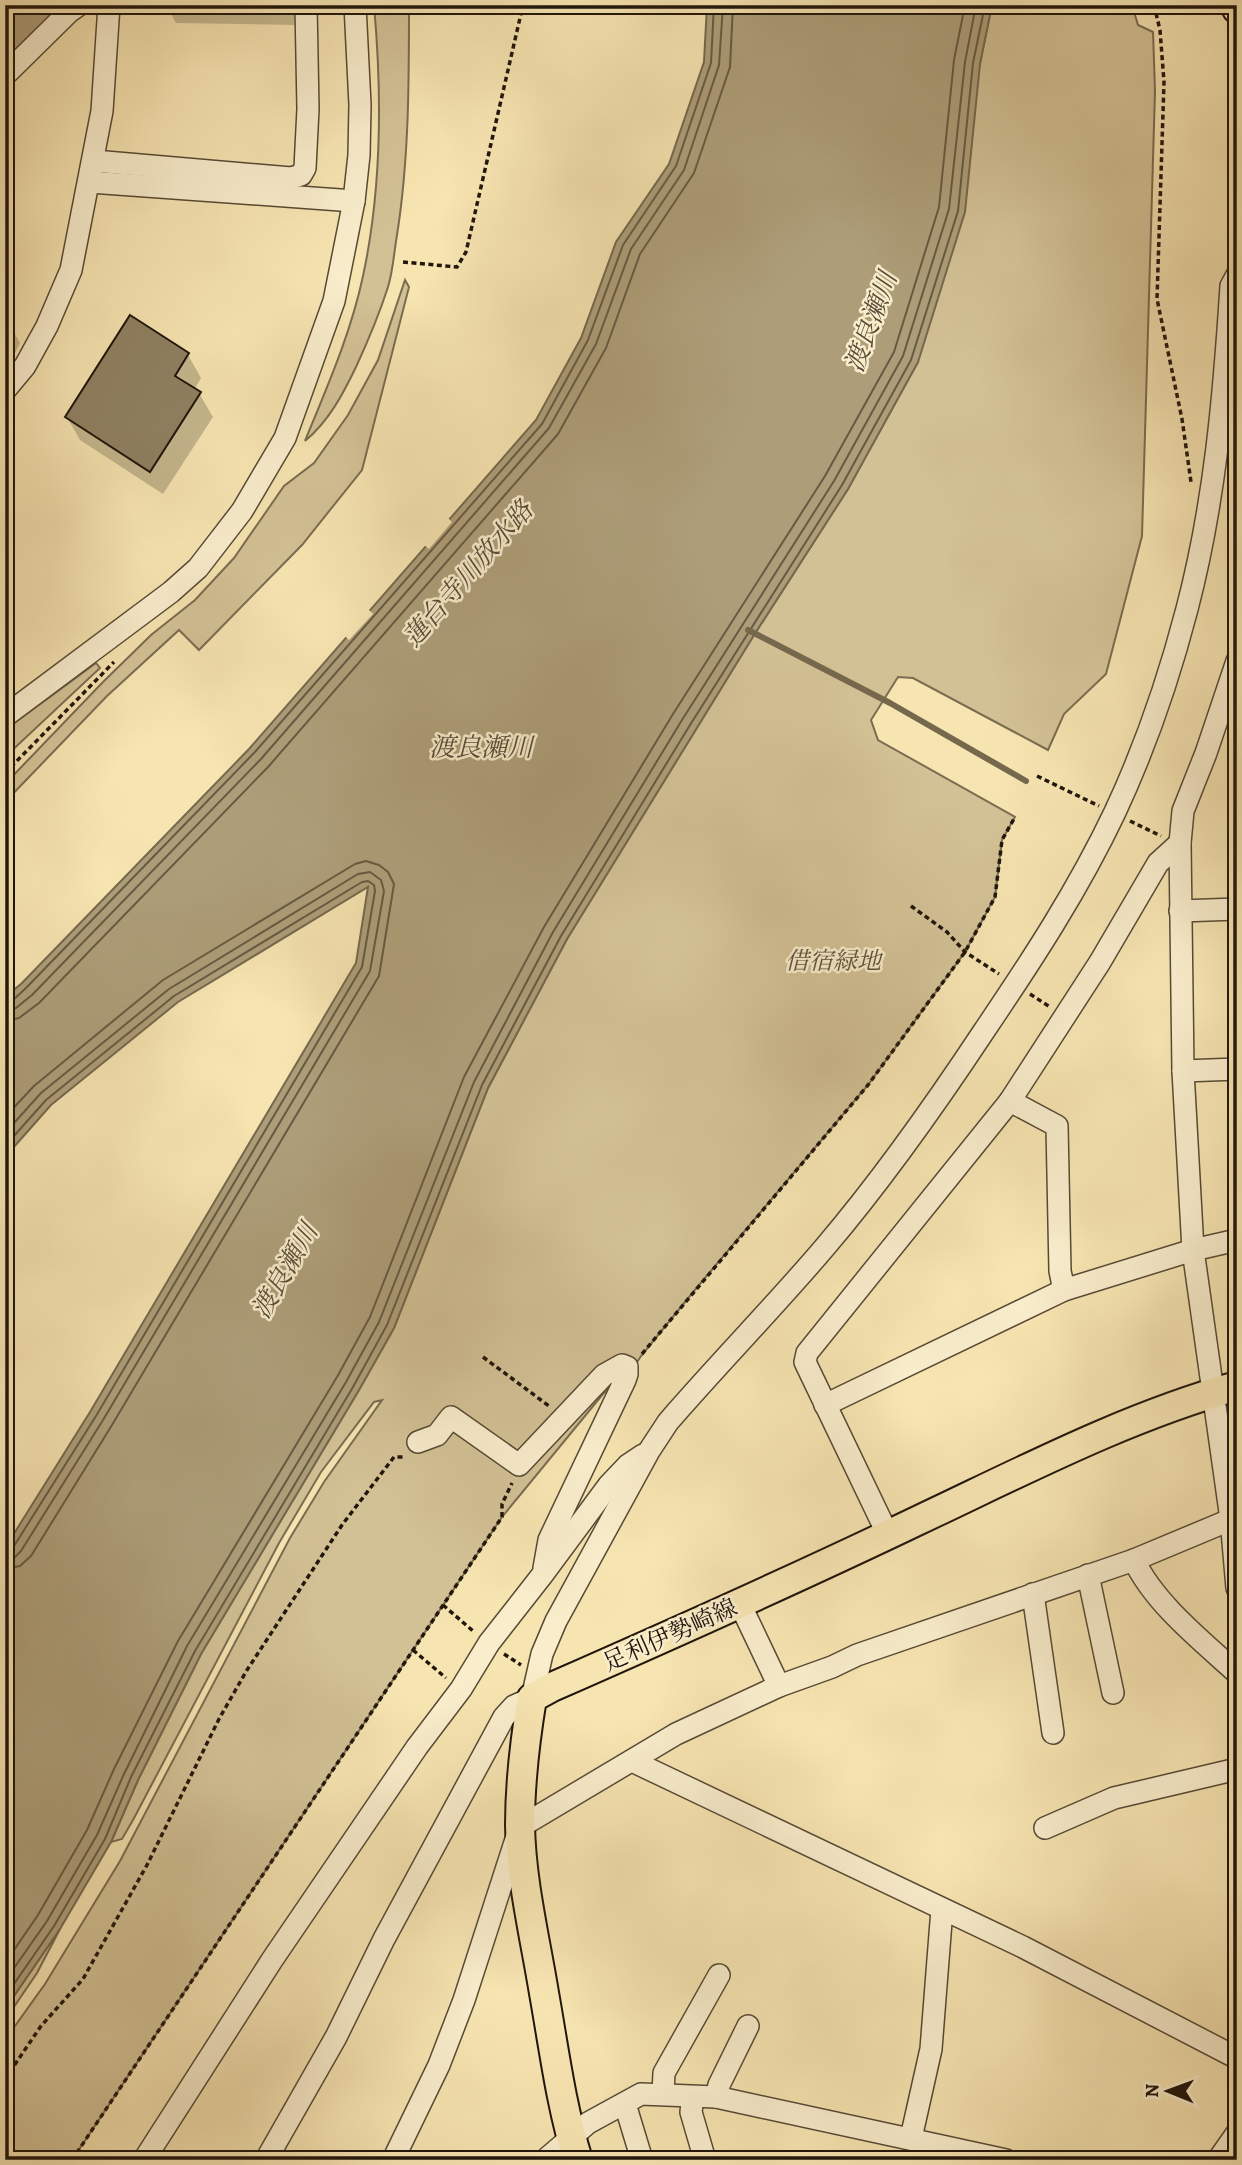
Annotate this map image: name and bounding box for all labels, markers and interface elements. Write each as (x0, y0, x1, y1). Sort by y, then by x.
water label: 渡良瀬川 (837, 264, 906, 377)
water label: 蓮台寺川放水路 (395, 492, 542, 654)
water label: 渡良瀬川 (429, 730, 536, 765)
park label: 借宿緑地 (785, 945, 884, 977)
water label: 渡良瀬川 (244, 1215, 328, 1325)
street label: 足利伊勢崎線 (598, 1591, 742, 1679)
north arrow (1134, 2056, 1204, 2126)
text: N (1139, 2083, 1165, 2098)

